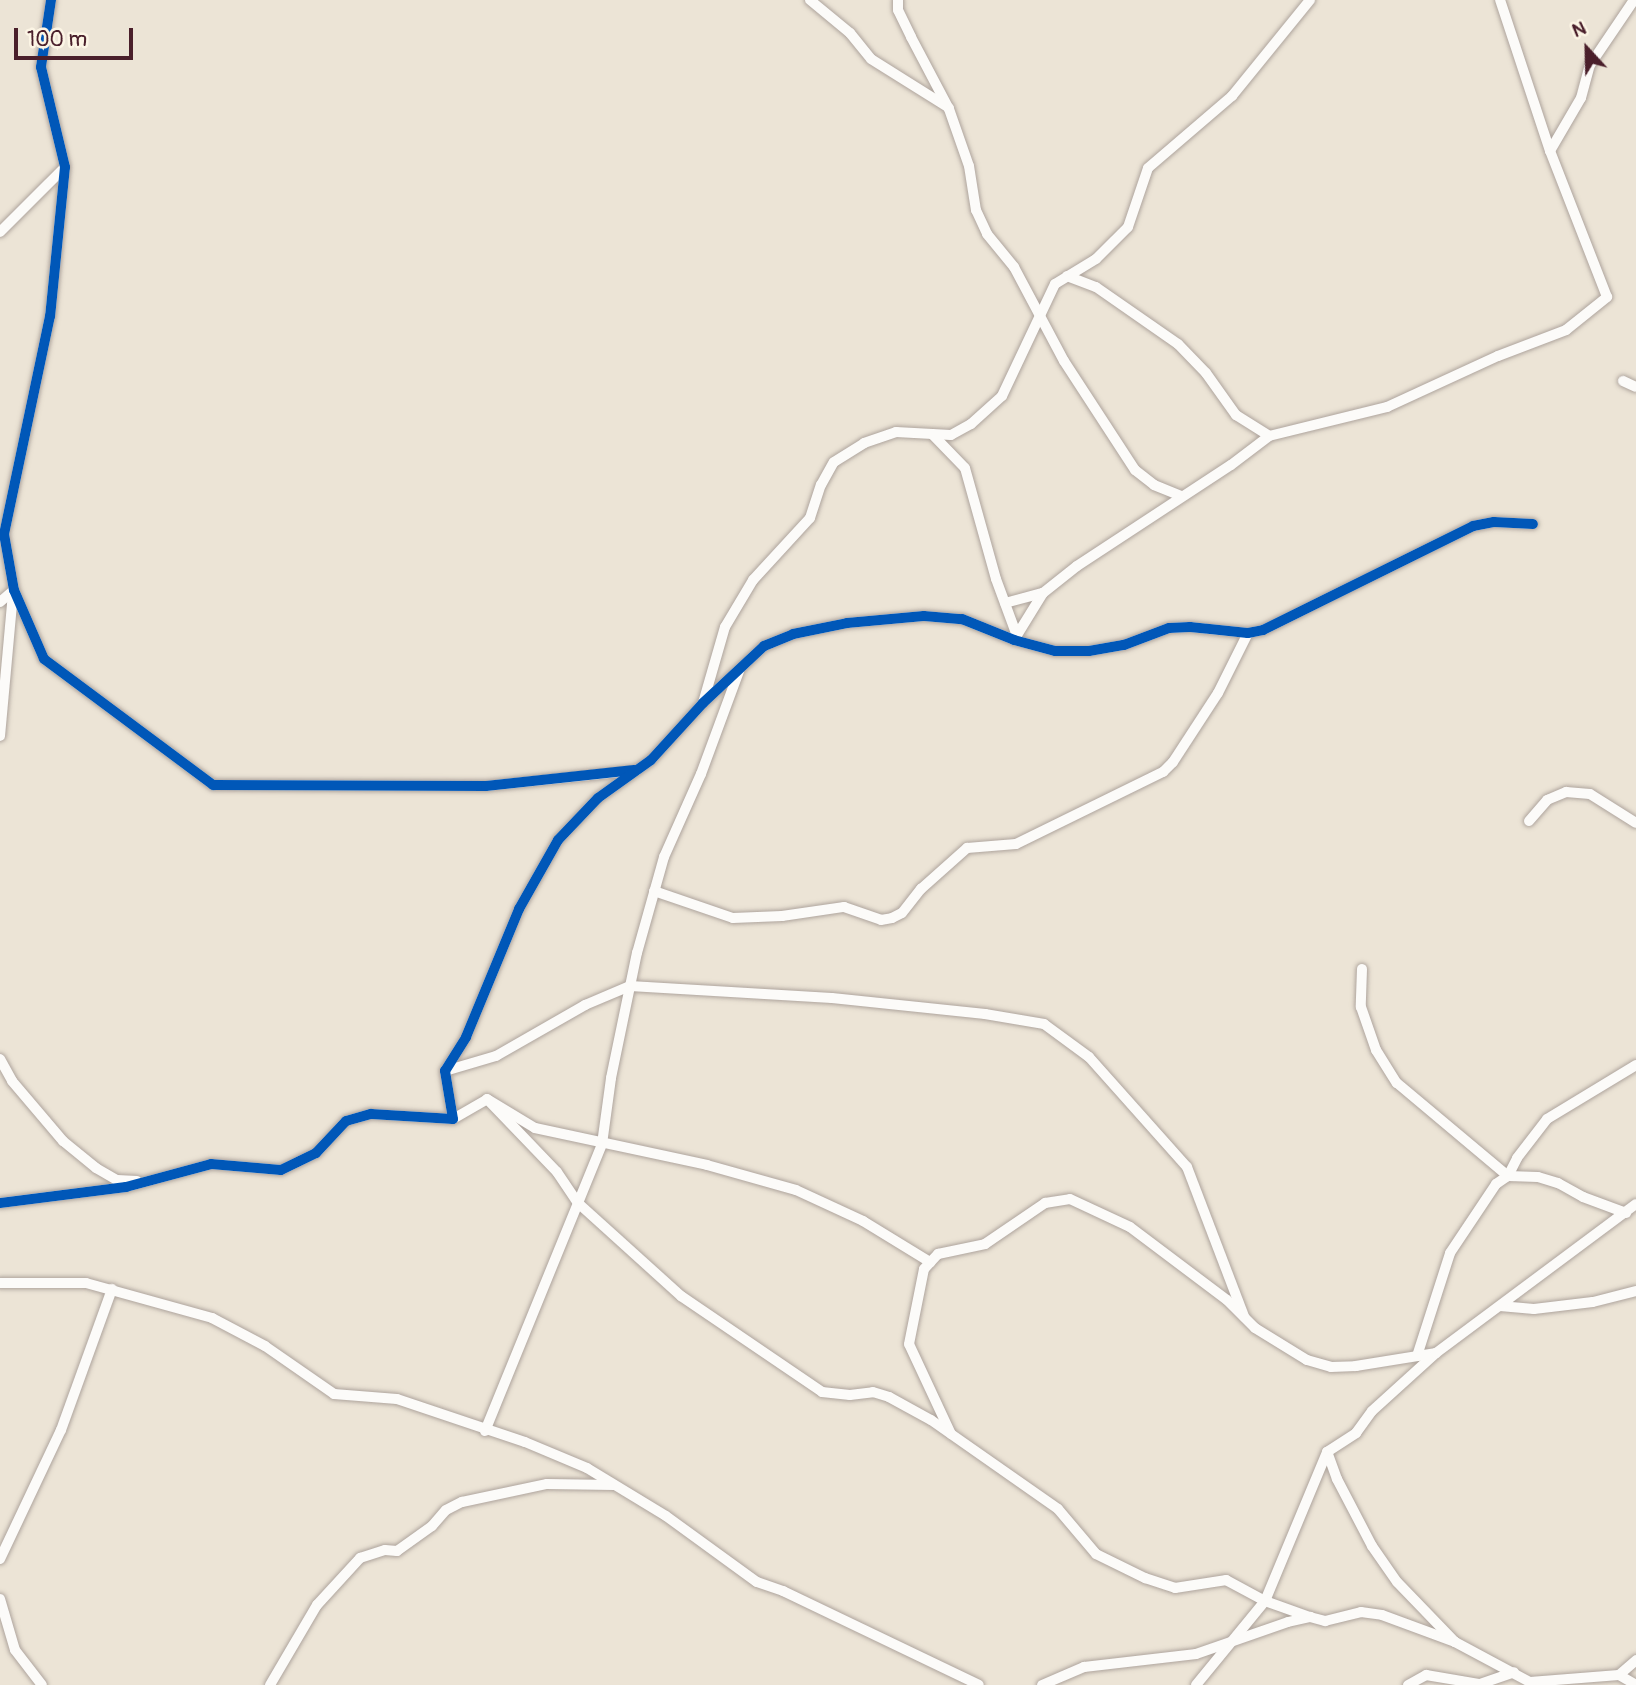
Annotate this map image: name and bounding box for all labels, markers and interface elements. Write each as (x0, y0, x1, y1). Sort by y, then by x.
scale bar (18, 14, 136, 58)
north arrow (1552, 14, 1622, 84)
text: N (1569, 16, 1590, 43)
text: 100 m (27, 26, 87, 53)

